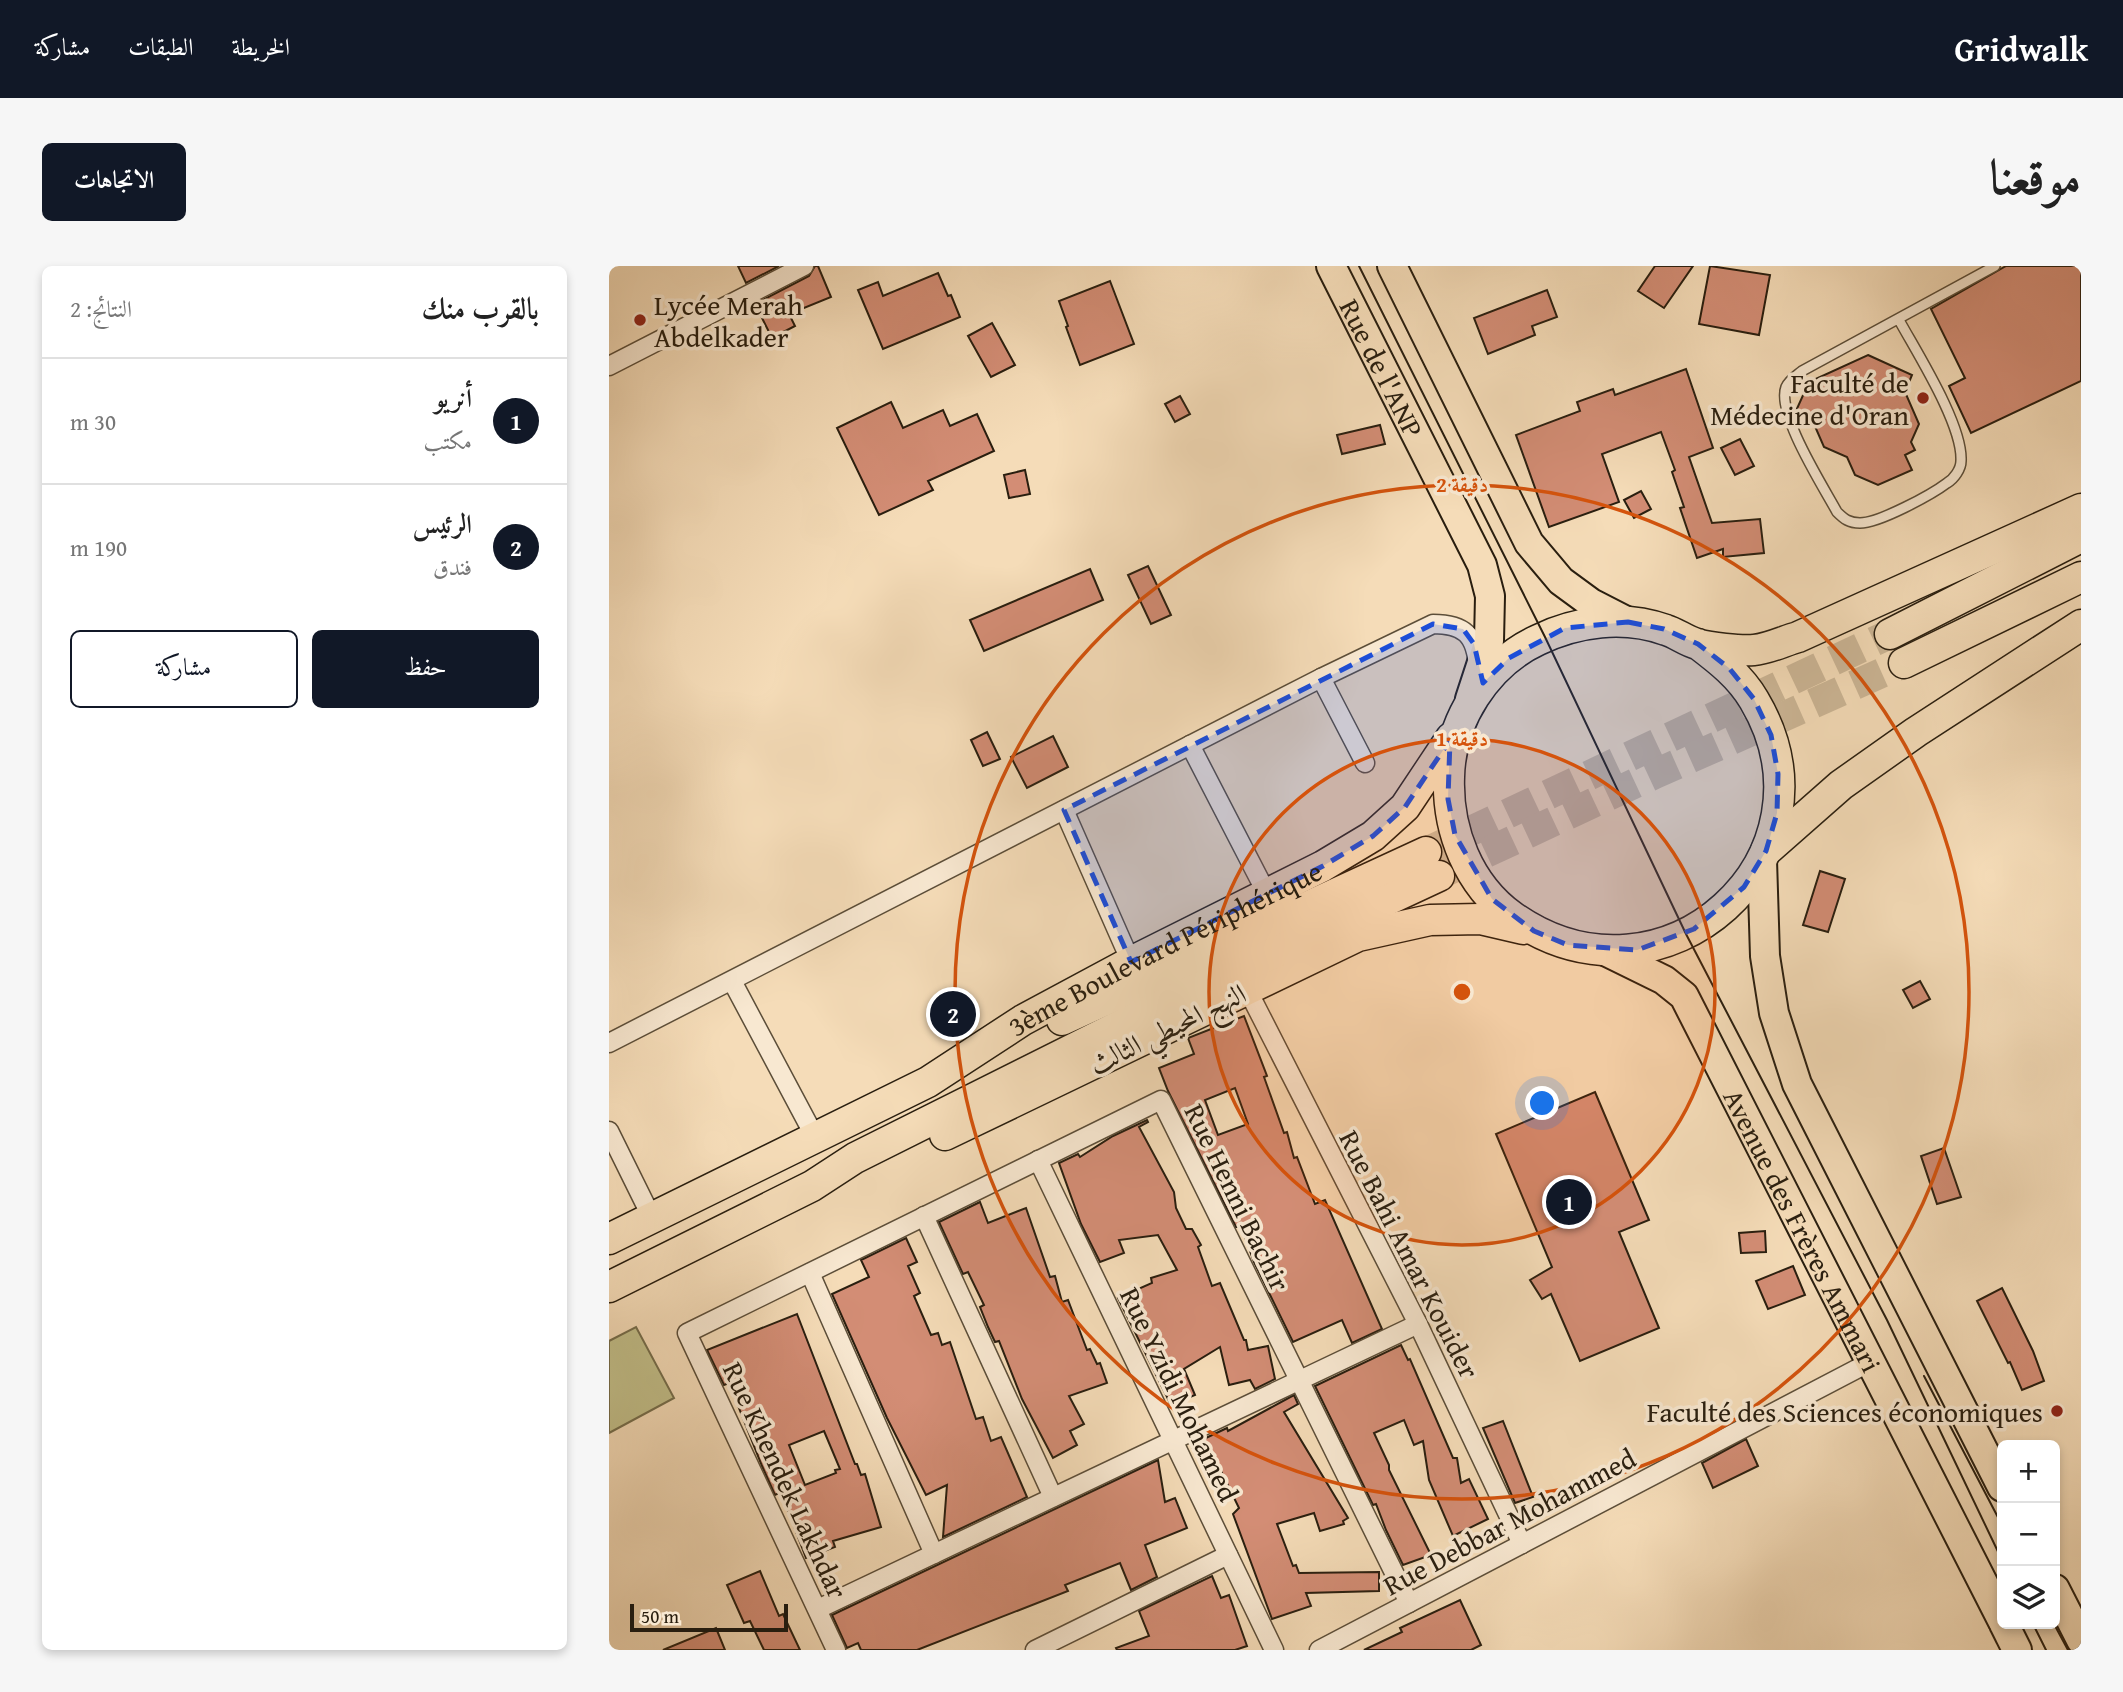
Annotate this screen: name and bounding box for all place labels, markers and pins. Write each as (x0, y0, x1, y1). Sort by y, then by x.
place label: Lycée Merah Abdelkader (654, 284, 803, 357)
marker: Lycée Merah Abdelkader (632, 312, 648, 328)
place label: Faculté de Médecine d'Oran (1710, 362, 1909, 435)
marker: Faculté de Médecine d'Oran (1915, 390, 1931, 406)
centre of rings (1450, 980, 1474, 1004)
pin: 2 (930, 988, 976, 1040)
pin: 1 (1546, 1176, 1592, 1228)
place label: Faculté des Sciences économiques (1647, 1391, 2043, 1432)
marker: Faculté des Sciences économiques (2049, 1403, 2065, 1419)

